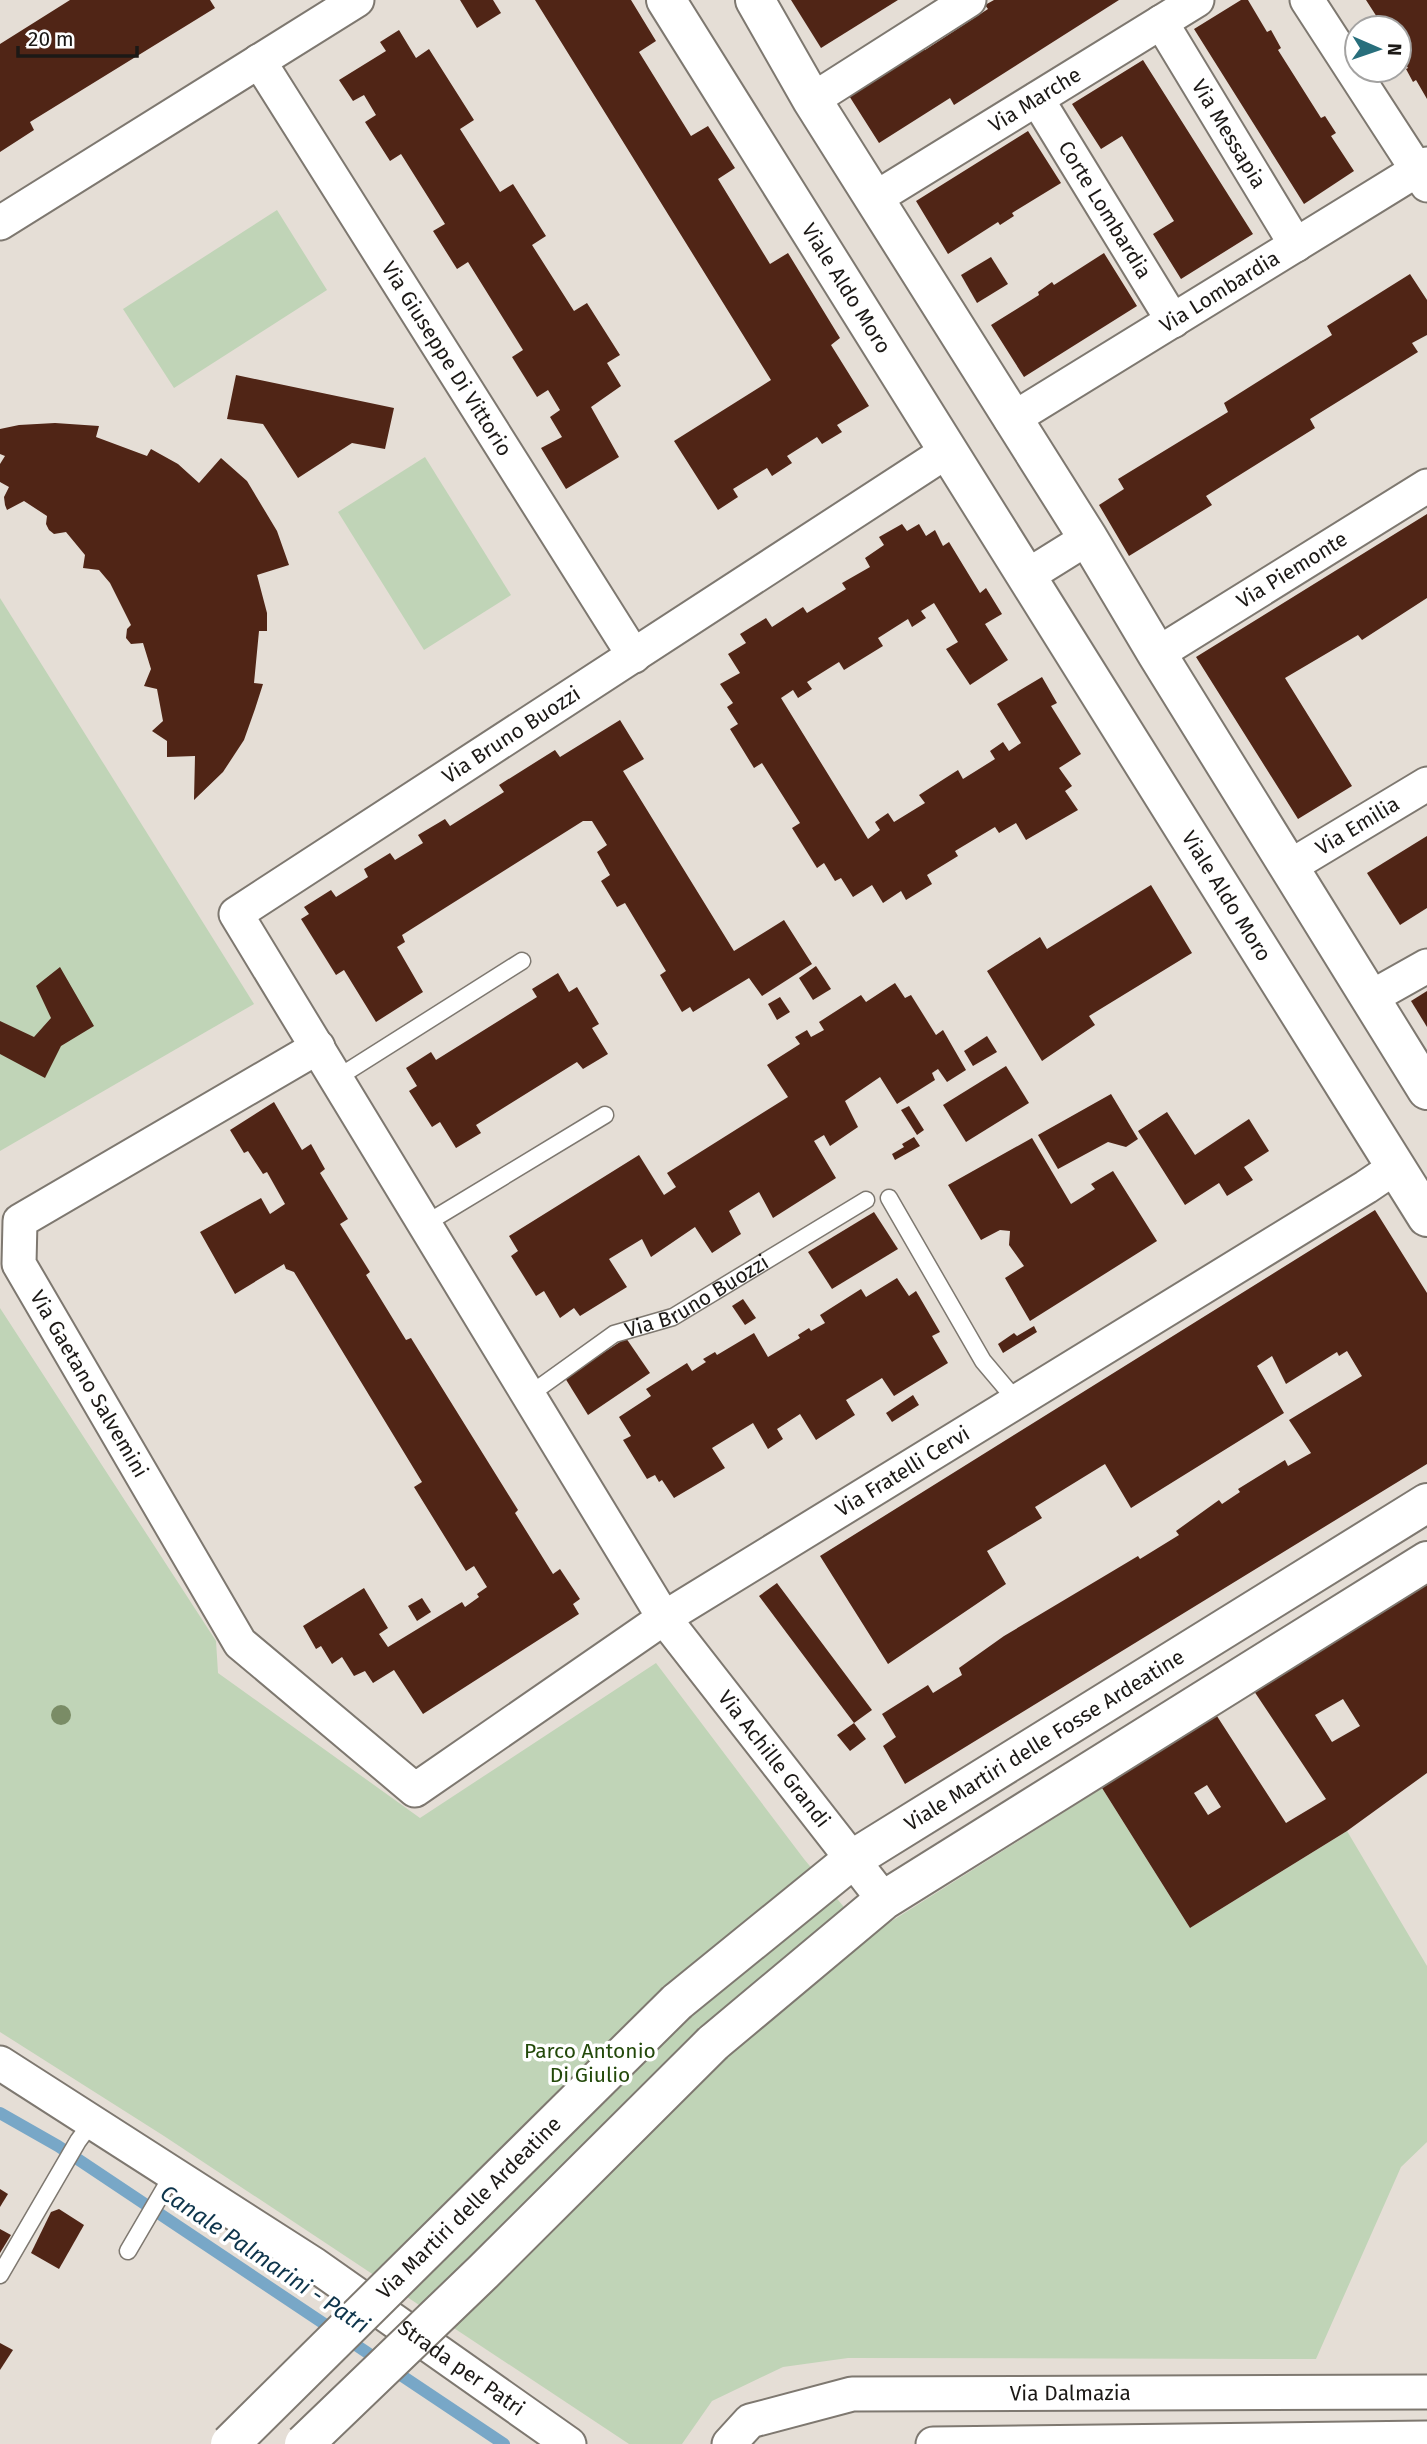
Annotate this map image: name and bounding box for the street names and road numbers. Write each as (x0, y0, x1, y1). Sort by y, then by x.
street label: Via Marche (984, 62, 1086, 138)
street label: Via Messapia (1186, 75, 1272, 193)
street label: Corte Lombardia (1053, 136, 1157, 284)
street label: Viale Aldo Moro (796, 218, 897, 358)
street label: Via Lombardia (1155, 245, 1284, 338)
street label: Via Giuseppe Di Vittorio (376, 256, 518, 461)
street label: Via Piemonte (1232, 526, 1352, 614)
street label: Via Bruno Buozzi (437, 680, 585, 789)
street label: Via Emilia (1311, 791, 1404, 861)
street label: Viale Aldo Moro (1176, 826, 1277, 966)
street label: Via Bruno Buozzi (622, 1249, 774, 1343)
street label: Via Gaetano Salvemini (24, 1286, 154, 1482)
street label: Via Fratelli Cervi (831, 1420, 975, 1523)
street label: Viale Martiri delle Fosse Ardeatine (900, 1644, 1189, 1837)
street label: Via Achille Grandi (712, 1685, 836, 1833)
street label: Via Martiri delle Ardeatine (371, 2111, 567, 2305)
street label: Strada per Patri (393, 2314, 530, 2422)
street label: Via Dalmazia (1010, 2380, 1131, 2406)

